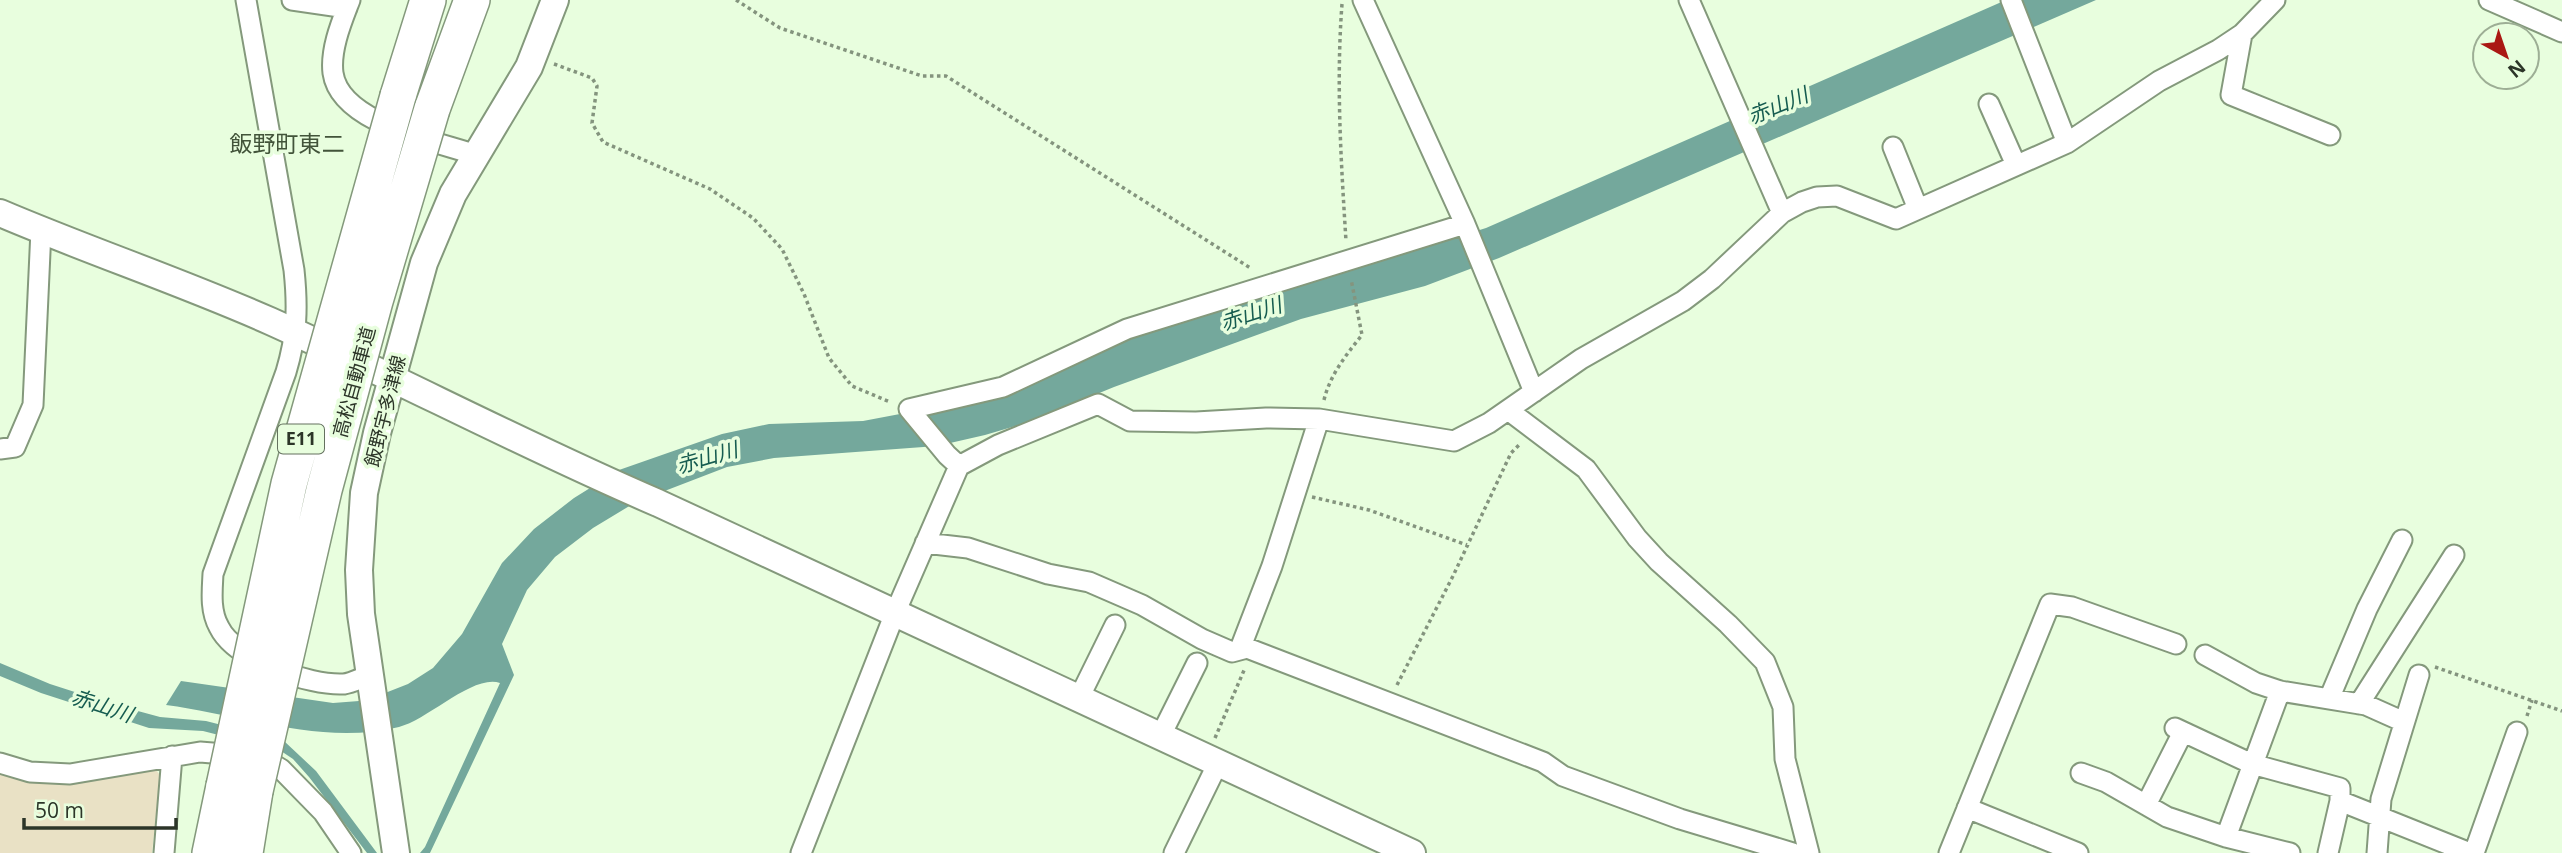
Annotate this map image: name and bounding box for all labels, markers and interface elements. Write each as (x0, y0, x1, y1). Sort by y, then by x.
north arrow (2471, 21, 2541, 91)
text: N (2503, 54, 2531, 84)
water label: 赤山川 (1743, 80, 1814, 130)
district label: 飯野町東二 (230, 127, 345, 159)
water label: 赤山川 (1216, 289, 1287, 336)
street label: 高松自動車道 (327, 324, 381, 440)
street label: 飯野宇多津線 (359, 353, 411, 469)
road number: E11 (278, 424, 324, 454)
water label: 赤山川 (673, 434, 743, 479)
water label: 赤山川 (68, 682, 138, 729)
scale bar (24, 786, 177, 830)
text: 50 m (35, 796, 84, 824)

